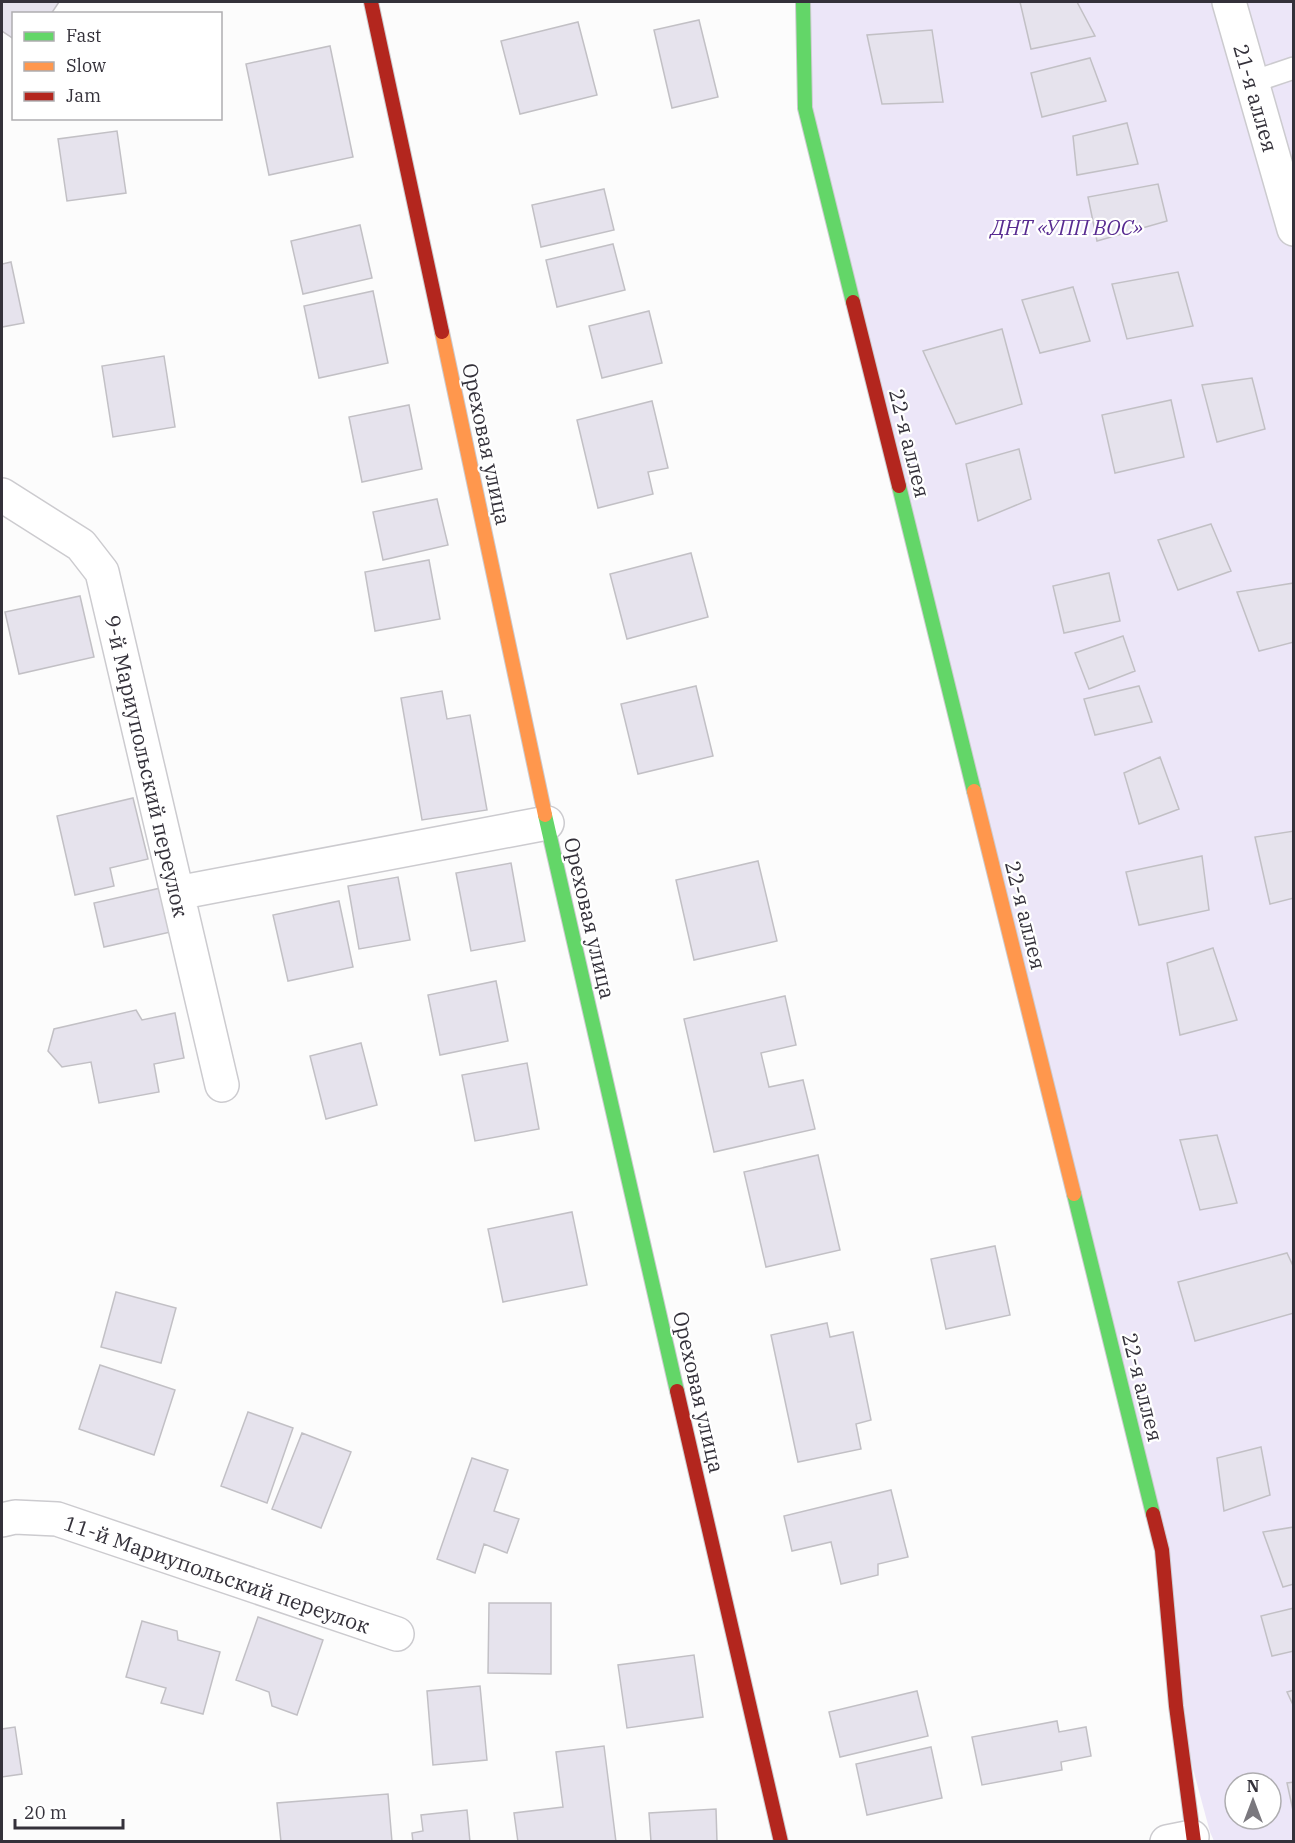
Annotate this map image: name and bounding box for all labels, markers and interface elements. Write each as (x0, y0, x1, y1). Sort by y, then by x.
legend (12, 12, 222, 120)
text: Fast (66, 24, 101, 47)
street label: 21-я аллея (1227, 41, 1285, 155)
text: Slow (66, 54, 106, 77)
text: Jam (66, 84, 101, 107)
park label: ДНТ «УПП ВОС» (989, 213, 1143, 241)
street label: Ореховая улица (456, 360, 518, 528)
street label: 22-я аллея (883, 386, 937, 500)
street label: 9-й Мариупольский переулок (99, 612, 195, 920)
street label: Ореховая улица (558, 834, 622, 1002)
street label: 22-я аллея (999, 858, 1053, 972)
street label: Ореховая улица (667, 1308, 731, 1476)
street label: 22-я аллея (1116, 1330, 1170, 1444)
street label: 11-й Мариупольский переулок (60, 1508, 374, 1640)
north arrow (1223, 1771, 1283, 1831)
text: N (1247, 1776, 1259, 1796)
scale bar (15, 1792, 123, 1830)
text: 20 m (24, 1801, 67, 1824)

